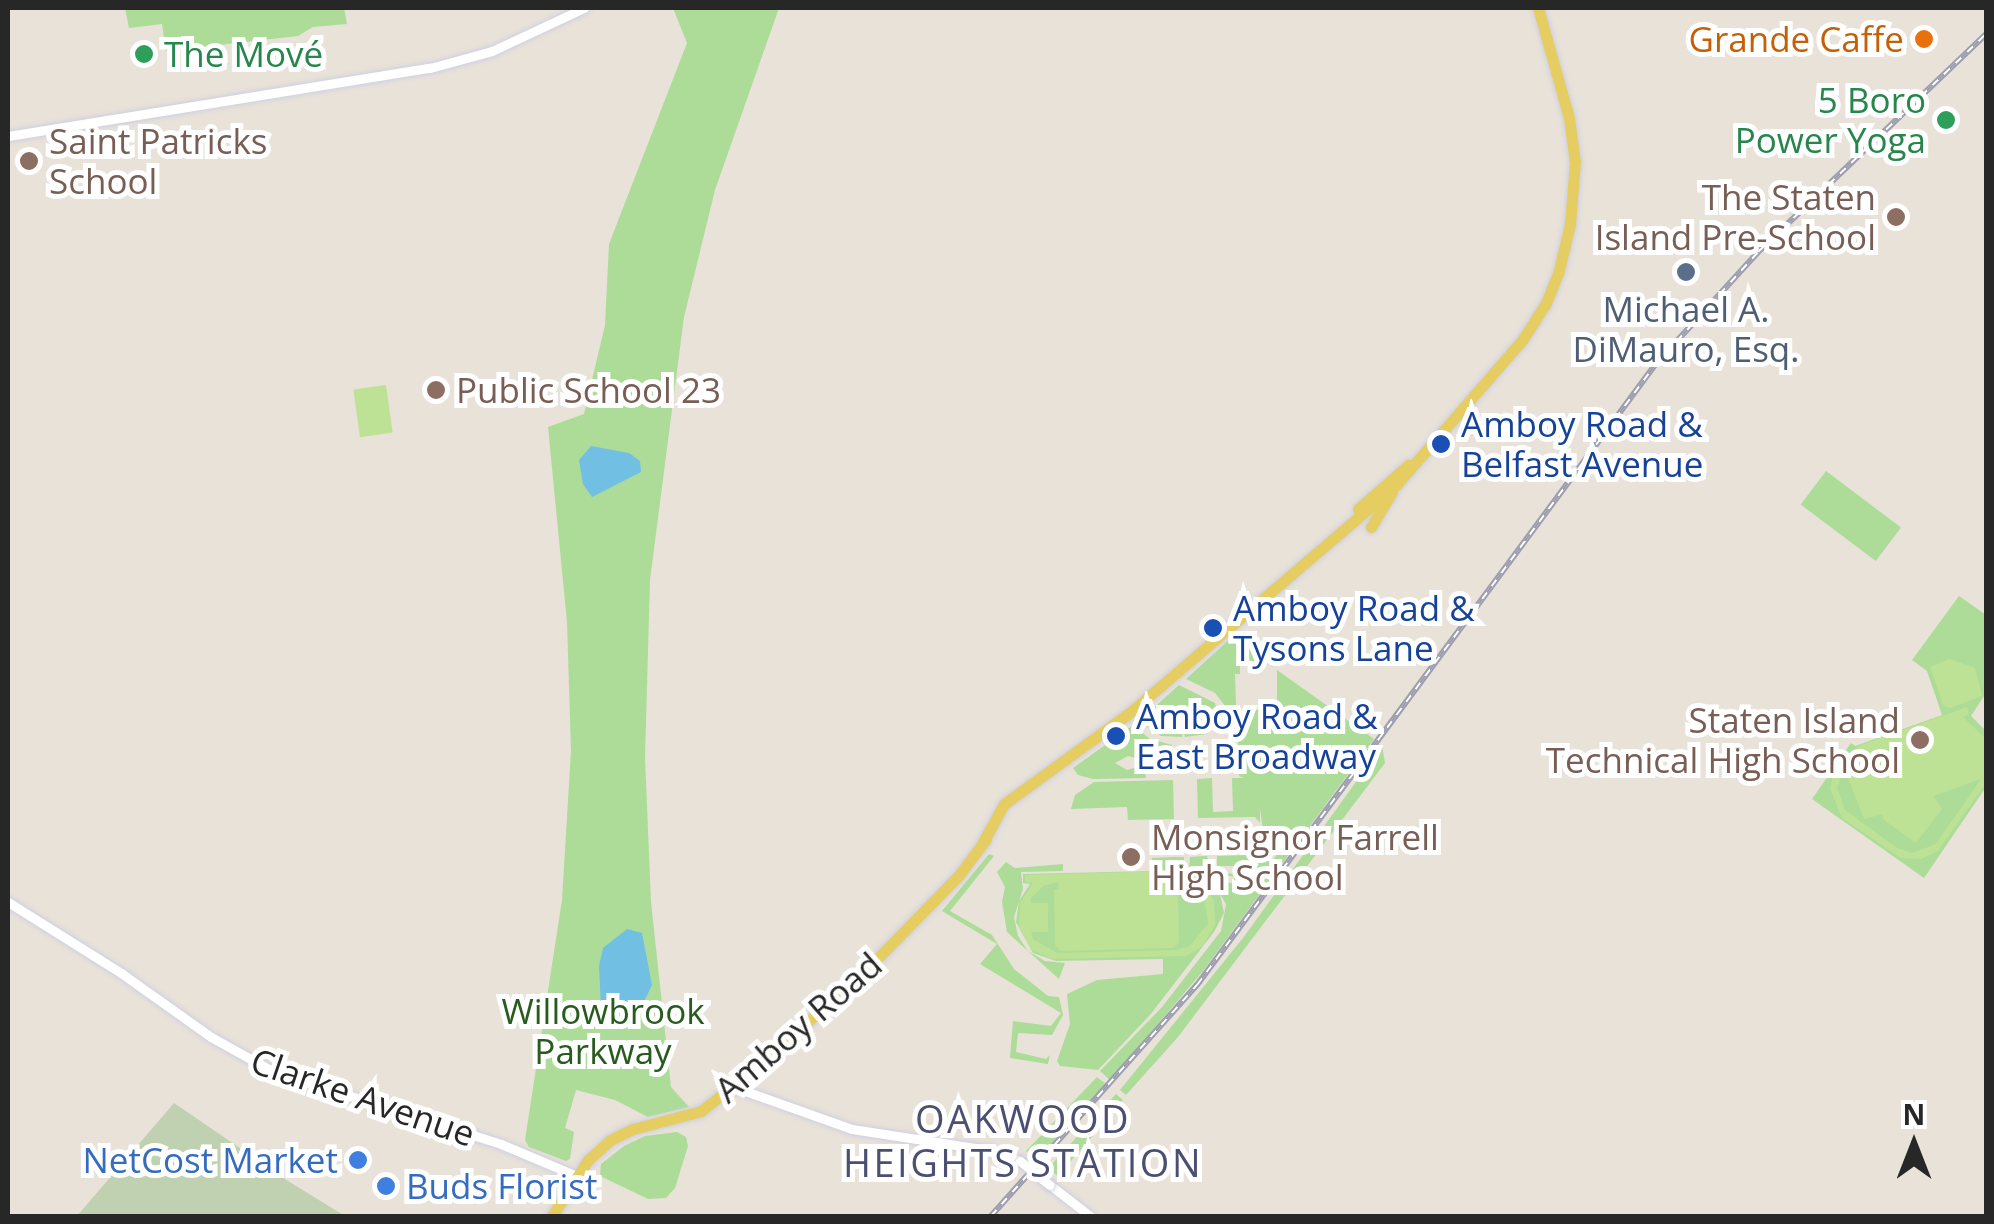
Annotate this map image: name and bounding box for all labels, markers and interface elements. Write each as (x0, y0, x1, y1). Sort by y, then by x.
place label: Grande Caffe (1688, 18, 1904, 60)
marker: Grande Caffe (1913, 28, 1935, 50)
place label: The Mové (164, 33, 323, 75)
marker: The Mové (133, 43, 155, 65)
place label: 5 Boro Power Yoga (1735, 79, 1926, 161)
marker: 5 Boro Power Yoga (1935, 109, 1957, 131)
place label: Saint Patricks School (49, 120, 267, 202)
marker: Saint Patricks School (18, 150, 40, 172)
place label: The Staten Island Pre-School (1595, 176, 1876, 258)
marker: The Staten Island Pre-School (1885, 206, 1907, 228)
marker: Michael A. DiMauro, Esq. (1675, 261, 1697, 283)
place label: Michael A. DiMauro, Esq. (1573, 288, 1799, 370)
place label: Public School 23 (456, 369, 721, 411)
marker: Public School 23 (425, 379, 447, 401)
place label: Amboy Road & Belfast Avenue (1461, 403, 1703, 485)
marker: Amboy Road & Belfast Avenue (1430, 433, 1452, 455)
place label: Amboy Road & Tysons Lane (1233, 587, 1475, 669)
marker: Amboy Road & Tysons Lane (1202, 617, 1224, 639)
place label: Amboy Road & East Broadway (1136, 695, 1378, 777)
place label: Staten Island Technical High School (1546, 699, 1900, 781)
marker: Amboy Road & East Broadway (1105, 725, 1127, 747)
marker: Staten Island Technical High School (1909, 729, 1931, 751)
place label: Monsignor Farrell High School (1151, 816, 1439, 898)
marker: Monsignor Farrell High School (1120, 846, 1142, 868)
street label: Amboy Road (706, 943, 890, 1111)
park label: Willowbrook Parkway (501, 990, 705, 1072)
street label: Clarke Avenue (246, 1039, 480, 1155)
north arrow (1864, 1094, 1964, 1194)
text: N (1903, 1095, 1925, 1133)
district label: OAKWOOD HEIGHTS STATION (843, 1096, 1203, 1186)
place label: NetCost Market (82, 1139, 338, 1181)
marker: NetCost Market (347, 1149, 369, 1171)
place label: Buds Florist (406, 1165, 598, 1207)
marker: Buds Florist (375, 1175, 397, 1197)

